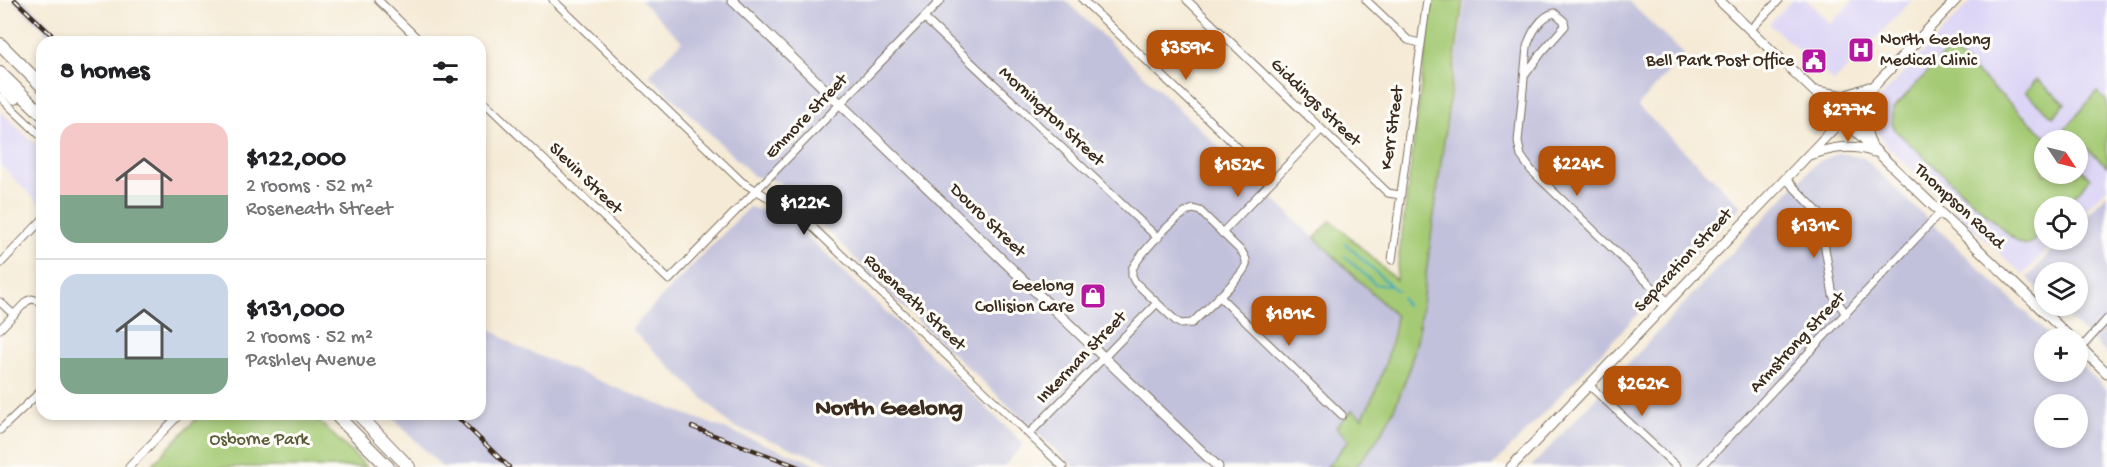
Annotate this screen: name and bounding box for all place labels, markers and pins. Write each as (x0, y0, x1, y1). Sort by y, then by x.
pin: $359K (1144, 30, 1228, 81)
place label: North Geelong Medical Clinic (1880, 30, 1991, 72)
hospital icon: North Geelong Medical Clinic (1846, 35, 1876, 65)
public building icon: Bell Park Post Office (1799, 46, 1829, 76)
place label: Bell Park Post Office (1645, 51, 1795, 72)
pin: $277K (1806, 92, 1890, 143)
pin: $224K (1535, 146, 1619, 197)
pin: $152K (1196, 147, 1280, 198)
pin: $122K (762, 185, 846, 236)
pin: $131K (1772, 208, 1856, 259)
place label: Geelong Collision Care (975, 276, 1075, 318)
shop icon: Geelong Collision Care (1078, 281, 1108, 311)
pin: $181K (1247, 296, 1331, 347)
pin: $262K (1600, 366, 1684, 417)

